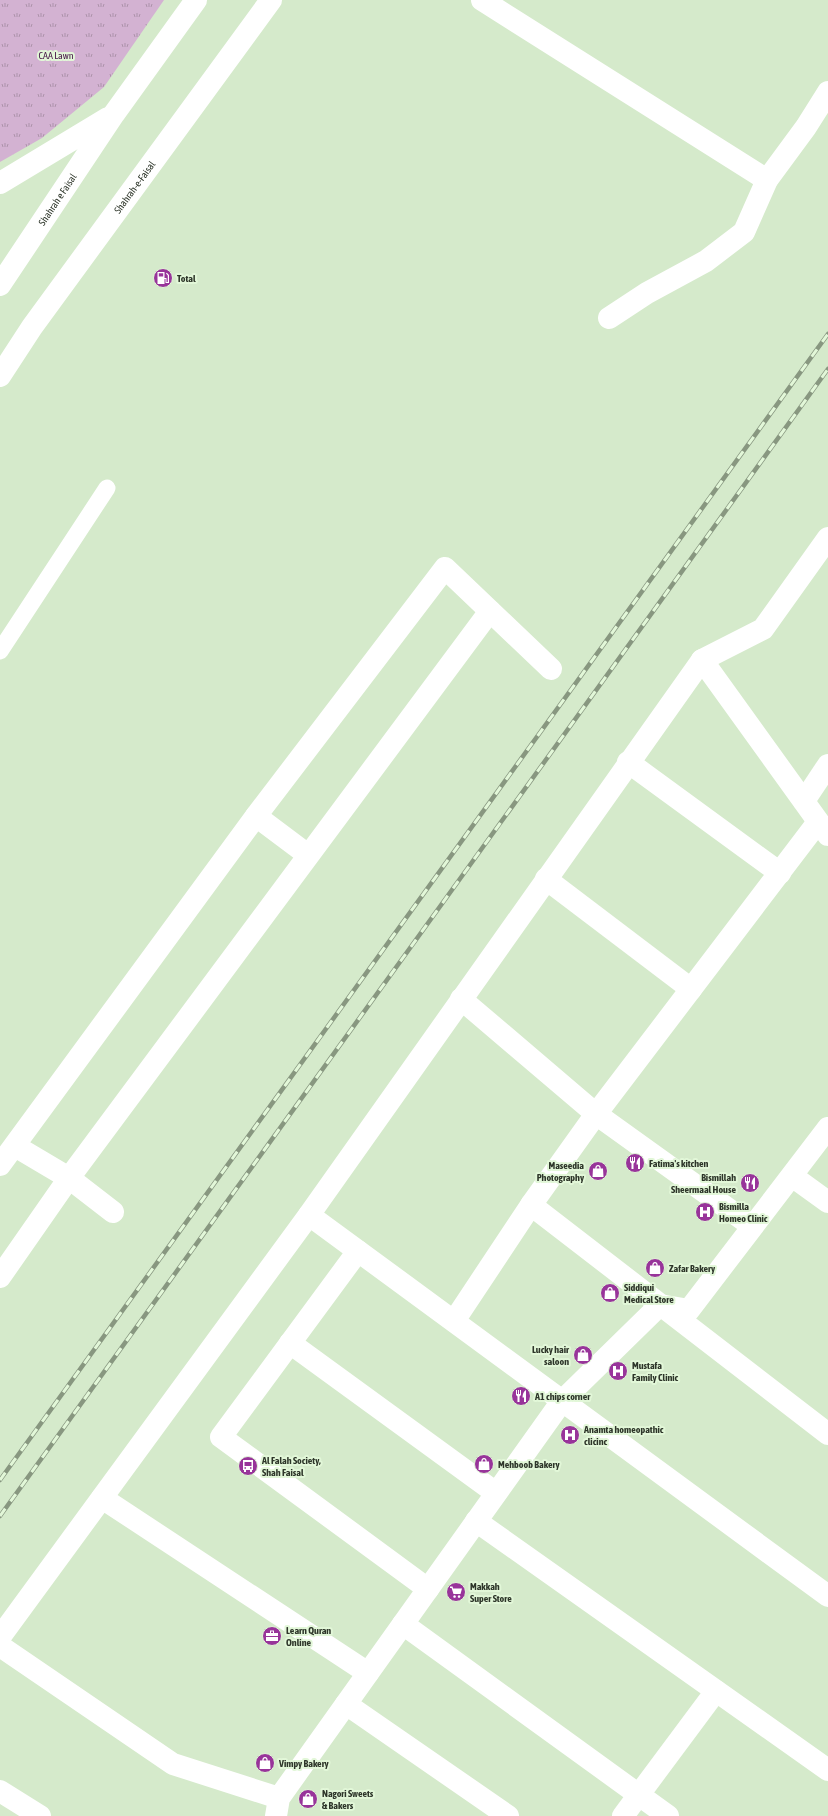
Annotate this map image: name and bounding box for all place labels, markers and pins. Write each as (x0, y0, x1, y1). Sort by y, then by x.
fuel station icon: Total (152, 267, 174, 289)
place label: Total (177, 273, 196, 284)
restaurant icon: Fatima's kitchen (624, 1152, 646, 1174)
place label: Fatima's kitchen (649, 1158, 709, 1169)
place label: Maseedia Photography (537, 1160, 585, 1183)
shop icon: Maseedia Photography (587, 1160, 609, 1182)
place label: Bismillah Sheermaal House (671, 1172, 736, 1195)
restaurant icon: Bismillah Sheermaal House (739, 1172, 761, 1194)
hospital icon: Bismilla Homeo Clinic (694, 1201, 716, 1223)
place label: Bismilla Homeo Clinic (719, 1201, 768, 1224)
shop icon: Zafar Bakery (644, 1257, 666, 1279)
place label: Zafar Bakery (669, 1263, 716, 1274)
shop icon: Siddiqui Medical Store (599, 1282, 621, 1304)
place label: Siddiqui Medical Store (624, 1282, 674, 1305)
place label: Lucky hair saloon (532, 1344, 570, 1367)
shop icon: Lucky hair saloon (572, 1344, 594, 1366)
hospital icon: Mustafa Family Clinic (607, 1360, 629, 1382)
place label: Mustafa Family Clinic (632, 1360, 679, 1383)
restaurant icon: A1 chips corner (510, 1385, 532, 1407)
place label: A1 chips corner (534, 1391, 591, 1402)
hospital icon: Anamta homeopathic clicinc (559, 1424, 581, 1446)
place label: Anamta homeopathic clicinc (583, 1424, 664, 1447)
shop icon: Mehboob Bakery (473, 1453, 495, 1475)
bus stop icon: Al Falah Society, Shah Faisal (237, 1455, 259, 1477)
place label: Al Falah Society, Shah Faisal (261, 1455, 321, 1478)
place label: Mehboob Bakery (498, 1459, 560, 1470)
supermarket icon: Makkah Super Store (445, 1581, 467, 1603)
place label: Makkah Super Store (470, 1581, 512, 1604)
office icon: Learn Quran Online (261, 1625, 283, 1647)
place label: Learn Quran Online (286, 1625, 331, 1648)
shop icon: Vimpy Bakery (254, 1752, 276, 1774)
place label: Vimpy Bakery (278, 1758, 330, 1769)
shop icon: Nagori Sweets & Bakers (297, 1788, 319, 1810)
place label: Nagori Sweets & Bakers (322, 1788, 374, 1811)

